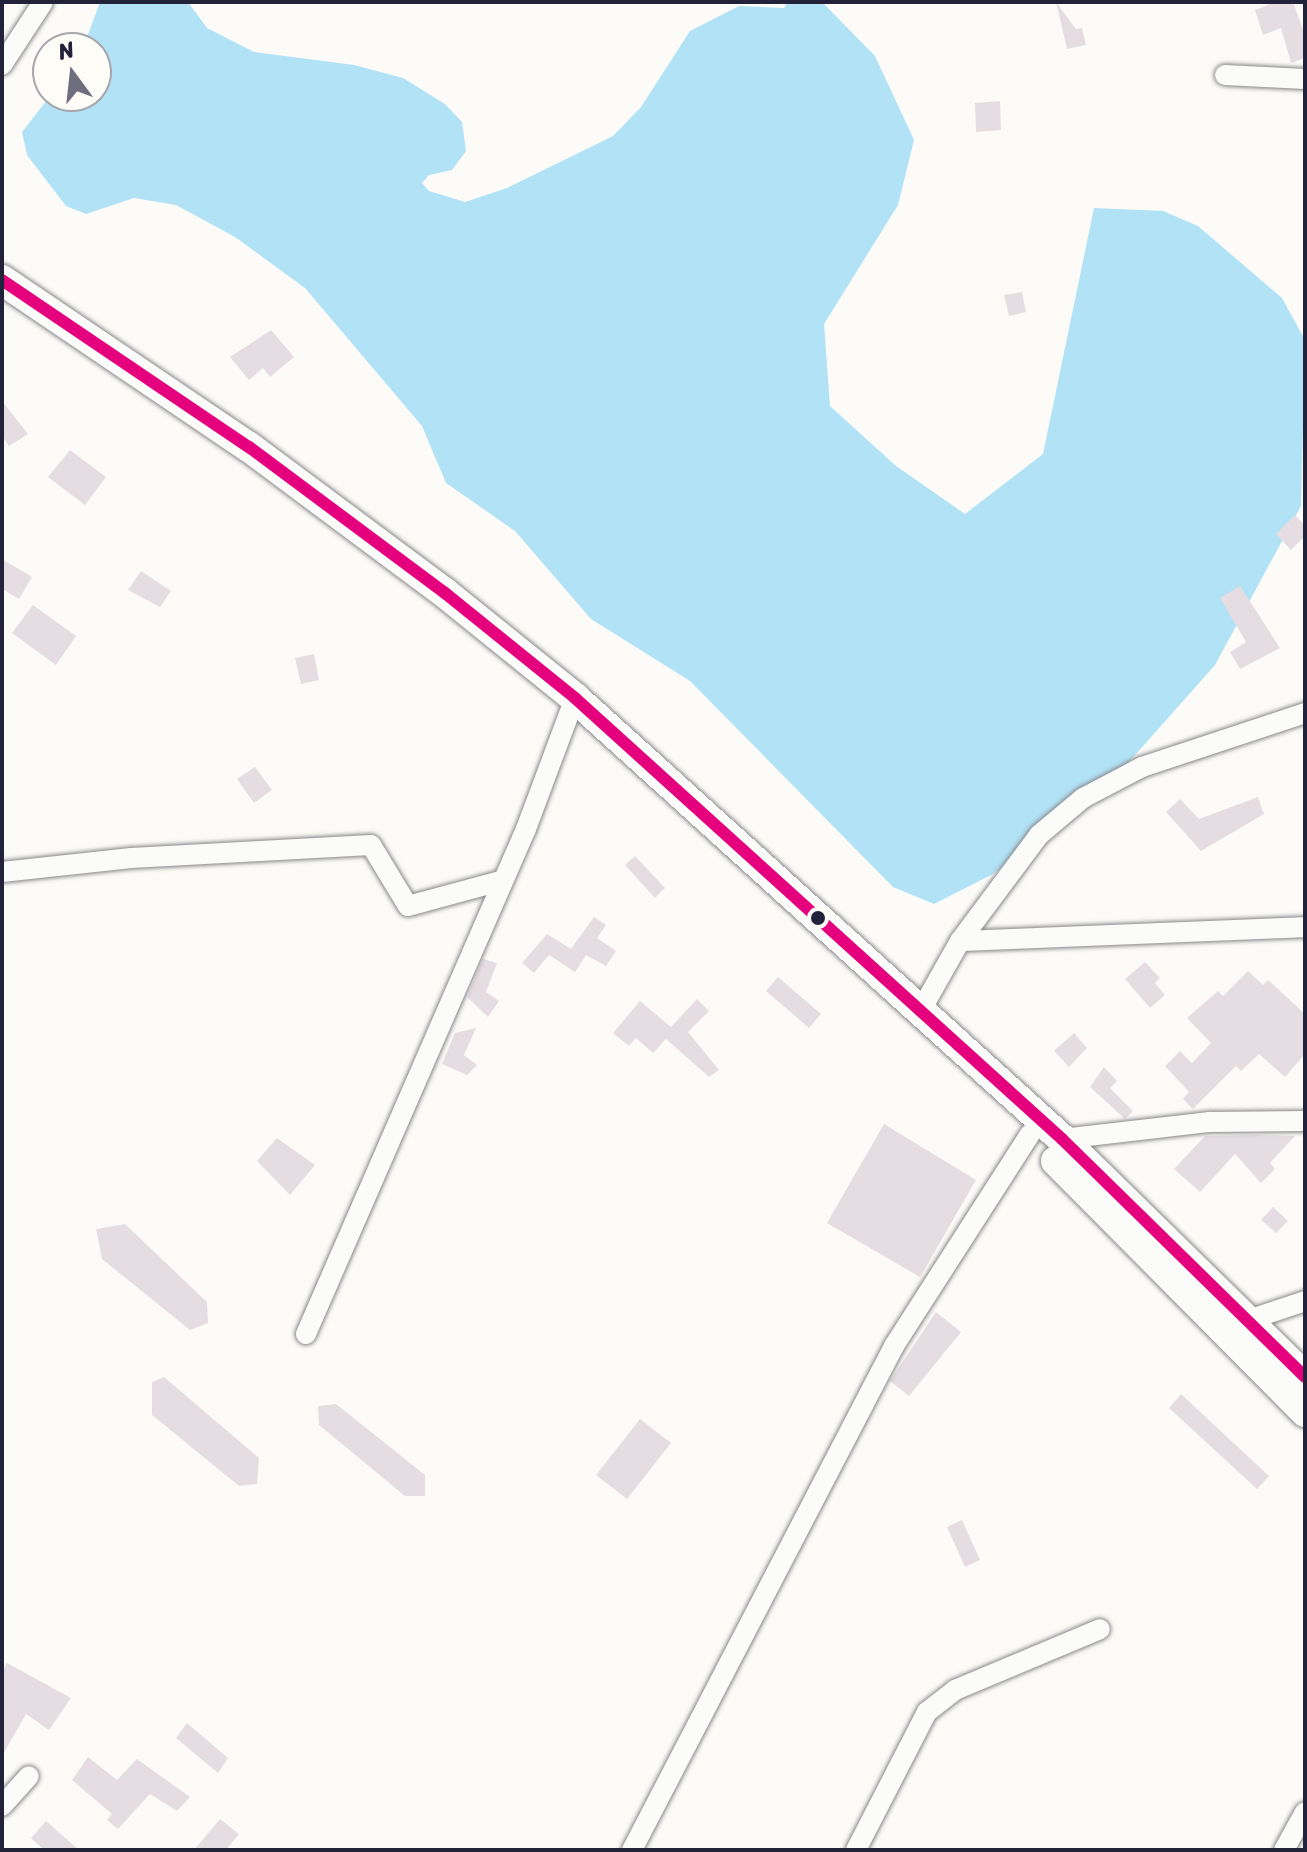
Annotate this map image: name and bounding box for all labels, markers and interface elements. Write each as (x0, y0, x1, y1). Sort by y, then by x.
text: N (54, 29, 79, 71)
north arrow (32, 32, 112, 112)
unlabelled marker (810, 910, 826, 926)

